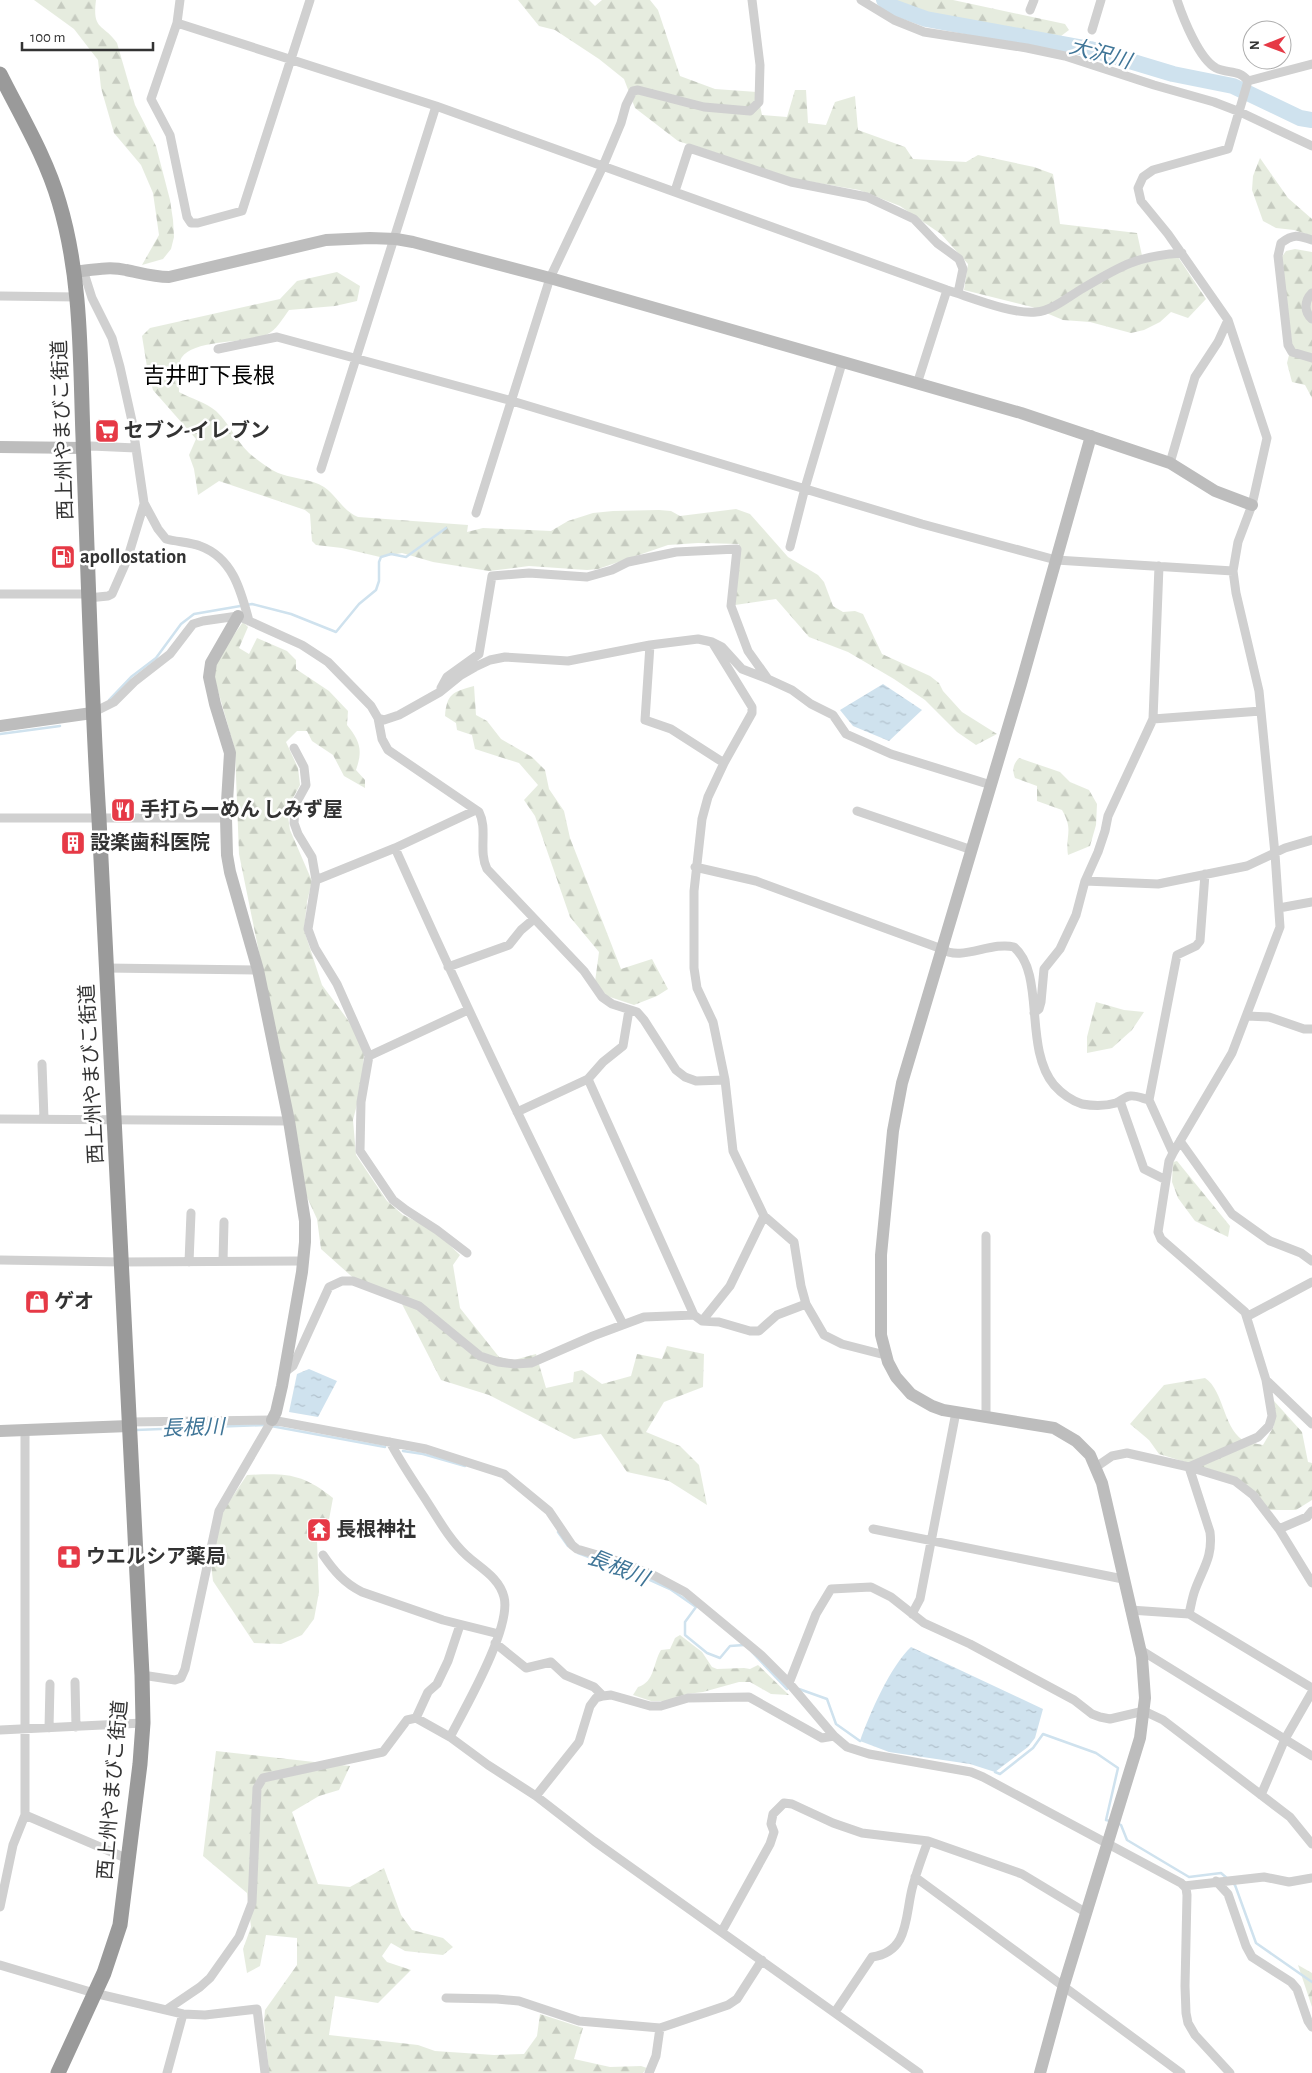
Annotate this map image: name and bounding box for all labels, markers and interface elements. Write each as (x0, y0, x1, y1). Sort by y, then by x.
scale bar (22, 20, 154, 52)
north arrow (1242, 20, 1292, 70)
text: 100 m (30, 30, 65, 45)
water label: 大沢川 (1067, 35, 1135, 73)
text: N (1248, 40, 1262, 50)
street label: 西上州やまびこ街道 (49, 340, 76, 520)
district label: 吉井町下長根 (143, 364, 275, 387)
supermarket icon: セブン-イレブン (94, 418, 120, 444)
place label: セブン-イレブン (124, 419, 270, 441)
fuel station icon: apollostation (50, 544, 76, 570)
place label: apollostation (80, 547, 187, 567)
restaurant icon: 手打らーめん しみず屋 (110, 797, 136, 823)
place label: 手打らーめん しみず屋 (140, 798, 343, 820)
building icon: 設楽歯科医院 (60, 830, 86, 856)
place label: 設楽歯科医院 (90, 831, 210, 853)
street label: 西上州やまびこ街道 (76, 984, 107, 1164)
shop icon: ゲオ (24, 1289, 50, 1315)
place label: ゲオ (54, 1290, 94, 1312)
water label: 長根川 (161, 1415, 227, 1440)
temple icon: 長根神社 (306, 1517, 332, 1543)
place label: 長根神社 (336, 1518, 416, 1540)
pharmacy icon: ウエルシア薬局 (56, 1544, 82, 1570)
place label: ウエルシア薬局 (86, 1546, 226, 1567)
water label: 長根川 (585, 1546, 653, 1590)
street label: 西上州やまびこ街道 (94, 1699, 131, 1881)

